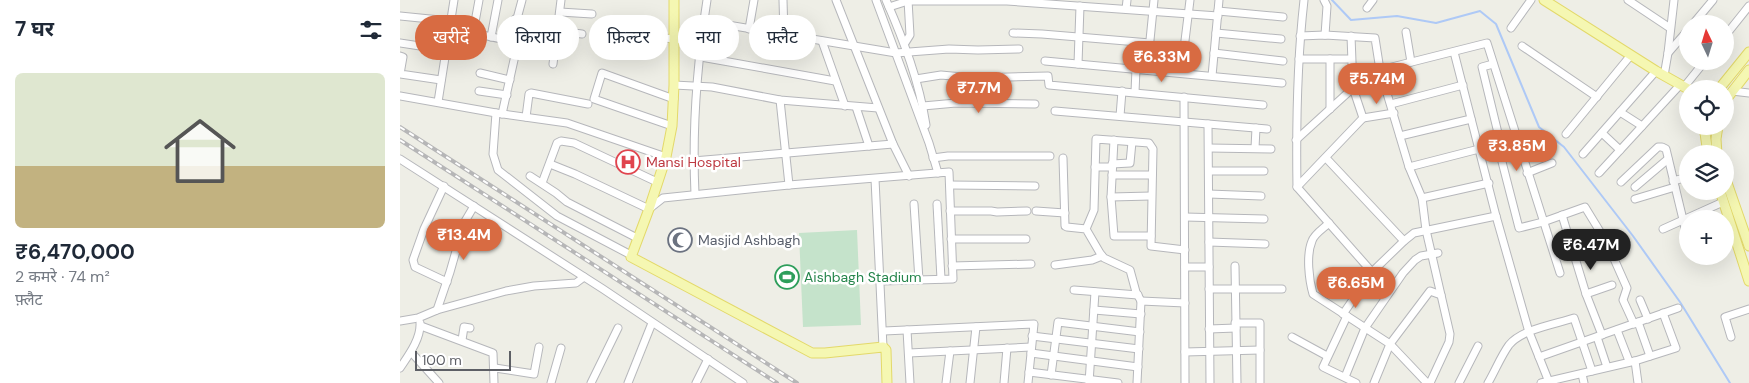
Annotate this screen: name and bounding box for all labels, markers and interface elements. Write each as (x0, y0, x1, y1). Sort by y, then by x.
text: 7 घर (15, 15, 54, 43)
chip: खरीदें (415, 15, 487, 60)
chip: किराया (497, 15, 579, 60)
chip: फ़िल्टर (589, 15, 668, 60)
chip: नया (678, 15, 739, 60)
chip: फ़्लैट (749, 15, 816, 60)
north arrow (1679, 15, 1734, 70)
map controls (1679, 15, 1734, 265)
icon: filters (357, 16, 385, 44)
pin: ₹6.33M (1121, 41, 1203, 83)
text: ₹6.33M (1134, 46, 1190, 67)
pin: ₹5.74M (1336, 62, 1418, 105)
text: ₹5.74M (1349, 68, 1405, 89)
pin: ₹7.7M (944, 72, 1014, 114)
text: ₹7.7M (957, 77, 1001, 98)
button: locate (1679, 80, 1734, 135)
icon: home (155, 106, 245, 196)
pin: ₹3.85M (1476, 130, 1558, 172)
text: ₹3.85M (1488, 135, 1546, 156)
button: layers (1679, 145, 1734, 200)
hospital icon: Mansi Hospital (615, 149, 641, 175)
place label: Mansi Hospital (646, 153, 741, 171)
button: + (1679, 210, 1734, 265)
pin: ₹13.4M (423, 218, 505, 261)
text: ₹13.4M (437, 224, 491, 245)
mosque icon: Masjid Ashbagh (667, 227, 693, 253)
pin: ₹6.47M (1550, 228, 1632, 271)
place label: Masjid Ashbagh (698, 231, 800, 249)
text: ₹6.47M (1563, 234, 1619, 255)
text: ₹6,470,000 (15, 238, 135, 266)
sports icon: Aishbagh Stadium (774, 264, 800, 290)
text: 2 कमरे · 74 m² (15, 266, 110, 287)
pin: ₹6.65M (1315, 266, 1397, 309)
place label: Aishbagh Stadium (804, 268, 922, 286)
text: ₹6.65M (1328, 272, 1384, 293)
text: फ़्लैट (15, 289, 43, 310)
scale bar (415, 348, 511, 371)
text: 100 m (422, 351, 462, 369)

